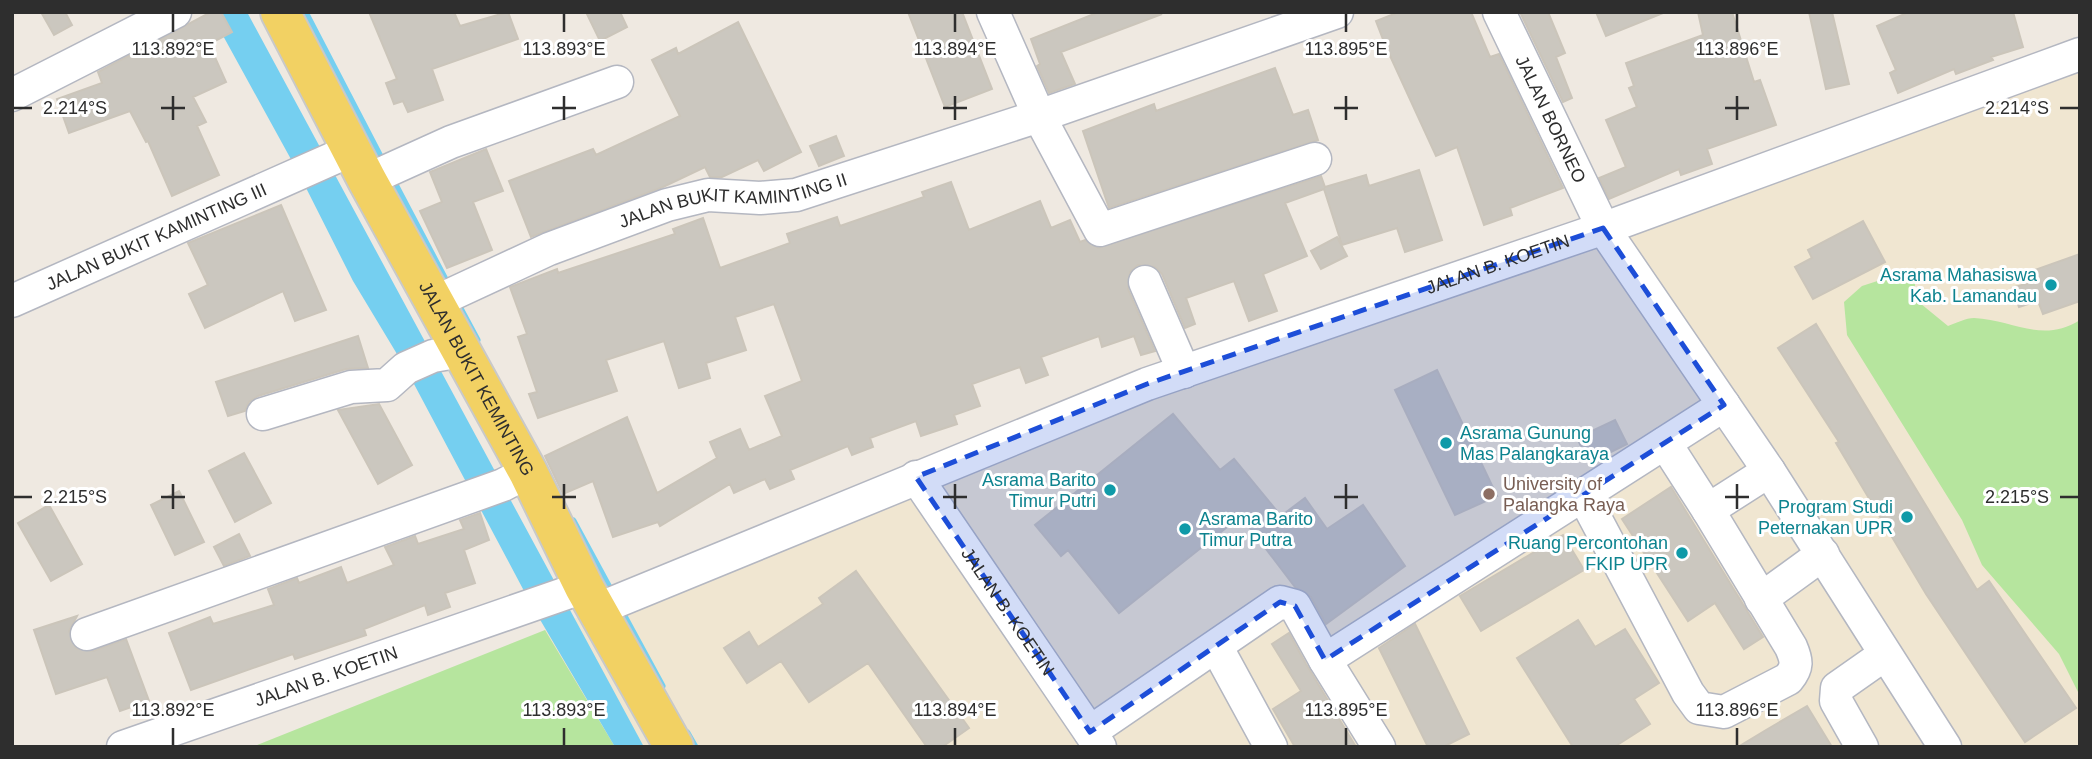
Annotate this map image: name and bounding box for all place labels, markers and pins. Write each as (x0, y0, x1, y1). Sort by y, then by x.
place label: Asrama Mahasiswa Kab. Lamandau (1880, 265, 2038, 306)
marker: Asrama Mahasiswa Kab. Lamandau (2043, 277, 2059, 293)
place label: Asrama Gunung Mas Palangkaraya (1460, 423, 1610, 464)
marker: Asrama Gunung Mas Palangkaraya (1438, 435, 1454, 451)
place label: Asrama Barito Timur Putri (982, 470, 1096, 511)
place label: University of Palangka Raya (1503, 474, 1626, 515)
marker: Asrama Barito Timur Putri (1102, 482, 1118, 498)
marker: University of Palangka Raya (1481, 486, 1497, 502)
place label: Program Studi Peternakan UPR (1758, 497, 1893, 538)
place label: Asrama Barito Timur Putra (1199, 509, 1313, 550)
marker: Program Studi Peternakan UPR (1899, 509, 1915, 525)
marker: Asrama Barito Timur Putra (1177, 521, 1193, 537)
place label: Ruang Percontohan FKIP UPR (1508, 533, 1668, 574)
marker: Ruang Percontohan FKIP UPR (1674, 545, 1690, 561)

